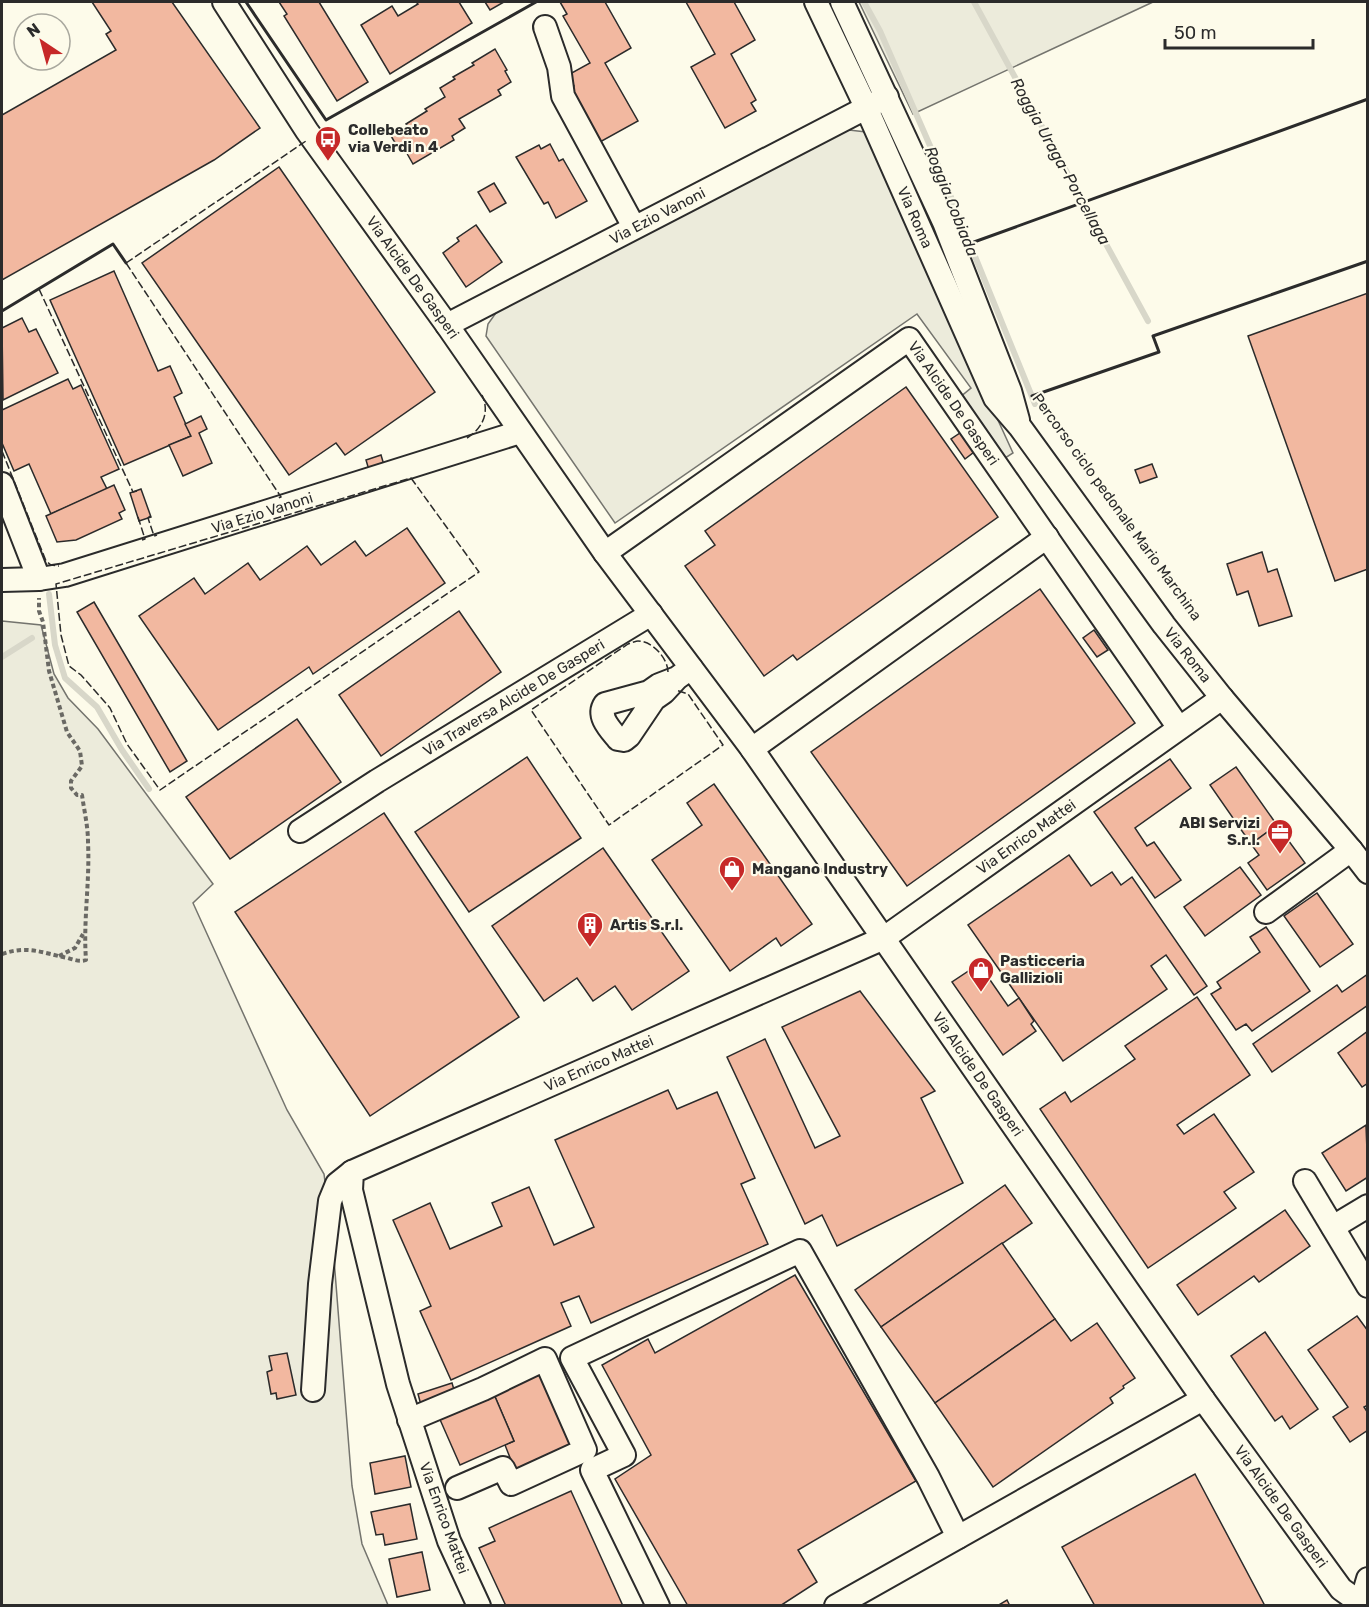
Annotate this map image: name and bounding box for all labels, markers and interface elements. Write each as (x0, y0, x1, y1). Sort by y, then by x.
north arrow (12, 12, 72, 72)
scale bar (1165, 12, 1314, 50)
text: N (23, 19, 44, 41)
text: 50 m (1174, 22, 1217, 44)
water label: Roggia Uraga-Porcellaga (1007, 74, 1115, 248)
place label: Collebeato via Verdi n 4 (348, 121, 438, 156)
bus stop icon: Collebeato via Verdi n 4 (313, 124, 343, 162)
water label: Roggia Cobiada (921, 143, 982, 259)
street label: Via Ezio Vanoni (606, 184, 708, 248)
street label: Via Roma (893, 184, 936, 251)
street label: Via Alcide De Gasperi (362, 213, 463, 342)
street label: Via Alcide De Gasperi (904, 338, 1003, 469)
street label: Percorso ciclo pedonale Mario Marchina (1029, 390, 1205, 624)
street label: Via Ezio Vanoni (209, 489, 315, 537)
street label: Via Roma (1160, 624, 1215, 686)
street label: Via Traversa Alcide De Gasperi (420, 635, 608, 760)
street label: Via Enrico Mattei (973, 796, 1079, 878)
place label: ABI Servizi S.r.l. (1179, 814, 1260, 849)
office icon: ABI Servizi S.r.l. (1265, 817, 1295, 855)
shop icon: Mangano Industry (717, 854, 747, 892)
place label: Mangano Industry (752, 860, 888, 878)
building icon: Artis S.r.l. (575, 910, 605, 948)
place label: Artis S.r.l. (610, 916, 683, 934)
place label: Pasticceria Gallizioli (1000, 952, 1085, 987)
shop icon: Pasticceria Gallizioli (966, 955, 996, 993)
street label: Via Alcide De Gasperi (928, 1009, 1027, 1140)
street label: Via Enrico Mattei (541, 1032, 656, 1095)
street label: Via Alcide De Gasperi (1231, 1442, 1332, 1571)
street label: Via Enrico Mattei (415, 1460, 473, 1576)

